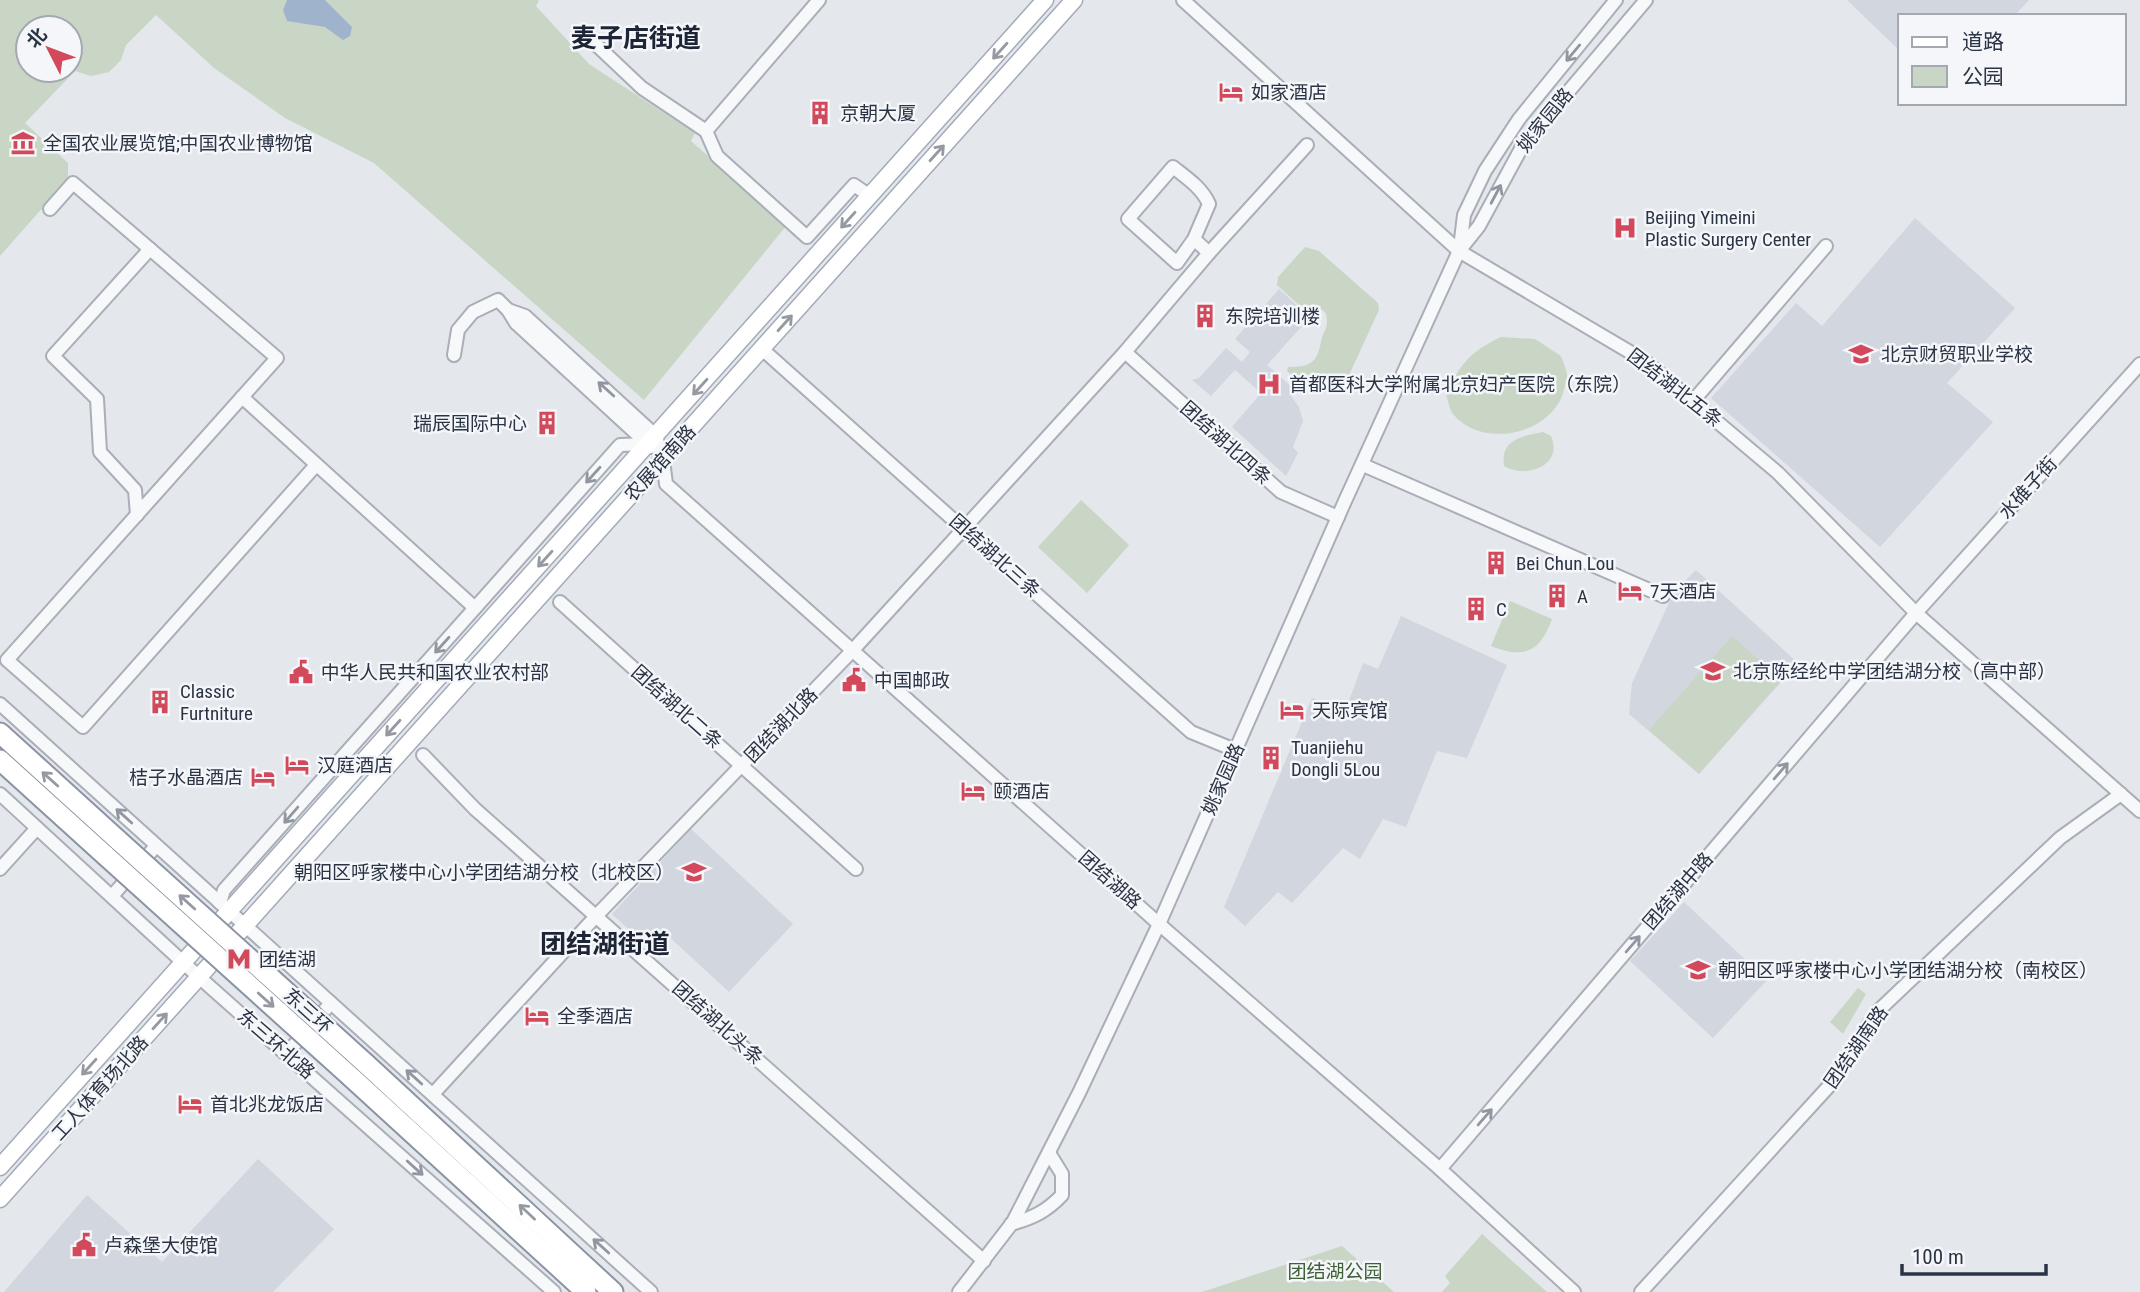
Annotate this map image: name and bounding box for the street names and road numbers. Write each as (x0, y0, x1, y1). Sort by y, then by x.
street label: 姚家园路 (1512, 83, 1578, 157)
street label: 团结湖北五条 (1623, 344, 1727, 432)
street label: 团结湖北四条 (1176, 396, 1276, 490)
street label: 农展馆南路 (620, 420, 700, 506)
street label: 水碓子街 (1994, 452, 2062, 524)
street label: 团结湖北三条 (945, 509, 1045, 603)
street label: 团结湖北二条 (627, 660, 727, 754)
street label: 团结湖北路 (740, 683, 822, 767)
street label: 姚家园路 (1197, 740, 1249, 818)
street label: 团结湖路 (1074, 846, 1146, 914)
street label: 团结湖中路 (1638, 848, 1718, 934)
street label: 团结湖北头条 (668, 976, 768, 1070)
street label: 东三环 (279, 983, 337, 1039)
street label: 团结湖南路 (1819, 1001, 1893, 1093)
street label: 东三环北路 (233, 1004, 319, 1084)
street label: 工人体育场北路 (47, 1031, 153, 1145)

